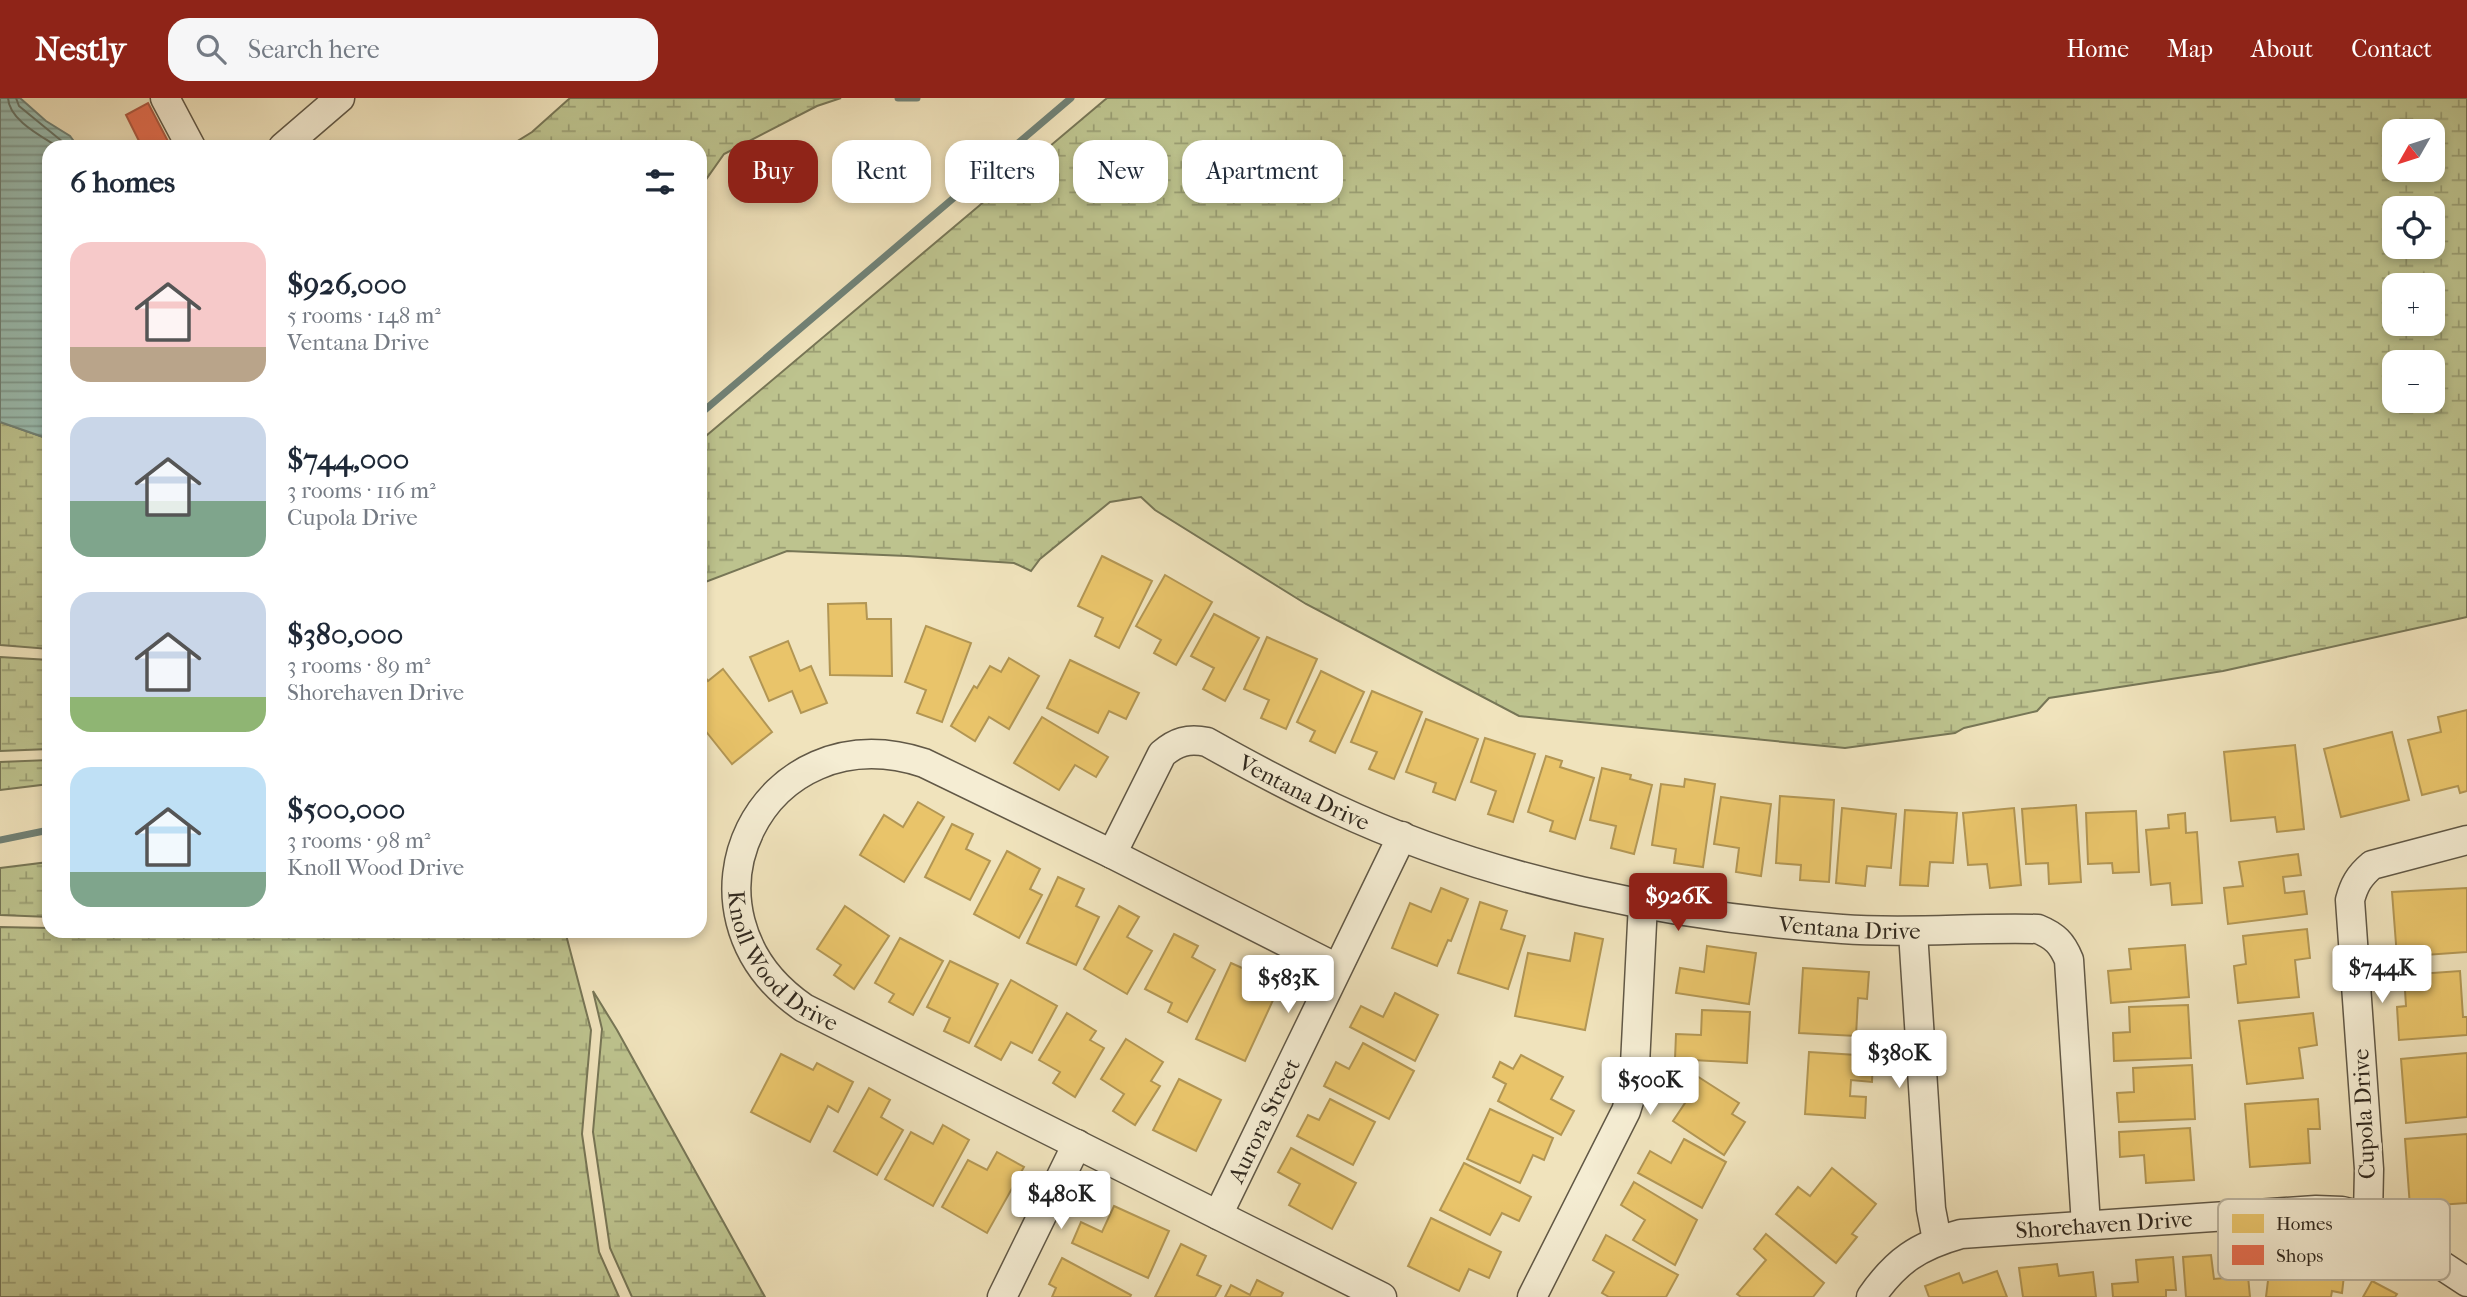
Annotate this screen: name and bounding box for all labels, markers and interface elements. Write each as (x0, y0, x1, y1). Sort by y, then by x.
search box (168, 18, 658, 81)
text: Nestly (35, 30, 126, 69)
icon: search (192, 30, 230, 68)
text: Search here (248, 34, 380, 65)
text: Home (2067, 35, 2129, 63)
text: Map (2167, 35, 2213, 63)
text: About (2251, 35, 2313, 63)
text: Contact (2351, 35, 2432, 63)
north arrow (2382, 119, 2445, 182)
map controls (2382, 119, 2445, 413)
chip: Buy (728, 140, 818, 203)
chip: Rent (832, 140, 931, 203)
chip: Filters (945, 140, 1059, 203)
chip: New (1073, 140, 1168, 203)
chip: Apartment (1182, 140, 1343, 203)
icon: filters (641, 163, 679, 201)
text: 6 homes (70, 165, 175, 200)
button: locate (2382, 196, 2445, 259)
text: $926,000 (287, 267, 407, 302)
icon: home (126, 270, 210, 354)
button: + (2382, 273, 2445, 336)
text: 5 rooms · 148 m² (287, 302, 441, 329)
text: Ventana Drive (287, 329, 429, 356)
button: − (2382, 350, 2445, 413)
text: $744,000 (287, 442, 409, 477)
icon: home (126, 445, 210, 529)
text: 3 rooms · 116 m² (287, 477, 436, 504)
text: Cupola Drive (287, 504, 418, 531)
text: $380,000 (287, 617, 403, 652)
icon: home (126, 620, 210, 704)
text: 3 rooms · 89 m² (287, 652, 431, 679)
text: Shorehaven Drive (287, 679, 464, 706)
street label: Ventana Drive (1233, 748, 1374, 836)
text: $500,000 (287, 792, 405, 827)
icon: home (126, 795, 210, 879)
text: 3 rooms · 98 m² (287, 827, 431, 854)
text: Knoll Wood Drive (287, 854, 464, 881)
pin: $926K (1629, 874, 1727, 933)
text: $926K (1645, 882, 1711, 909)
street label: Knoll Wood Drive (723, 890, 843, 1036)
street label: Ventana Drive (1776, 910, 1921, 944)
pin: $744K (2333, 946, 2431, 1005)
text: $744K (2348, 954, 2416, 981)
pin: $583K (1239, 956, 1337, 1015)
text: $583K (1258, 964, 1318, 991)
pin: $380K (1850, 1030, 1948, 1090)
text: $380K (1867, 1039, 1931, 1066)
street label: Cupola Drive (2347, 1048, 2381, 1180)
street label: Aurora Street (1222, 1054, 1305, 1188)
pin: $500K (1601, 1058, 1699, 1117)
text: $500K (1618, 1066, 1682, 1093)
pin: $480K (1012, 1172, 1110, 1231)
text: $480K (1027, 1180, 1095, 1207)
legend (2218, 1199, 2450, 1280)
street label: Shorehaven Drive (2015, 1205, 2193, 1244)
text: Homes (2276, 1213, 2332, 1235)
text: Shops (2276, 1245, 2323, 1267)

